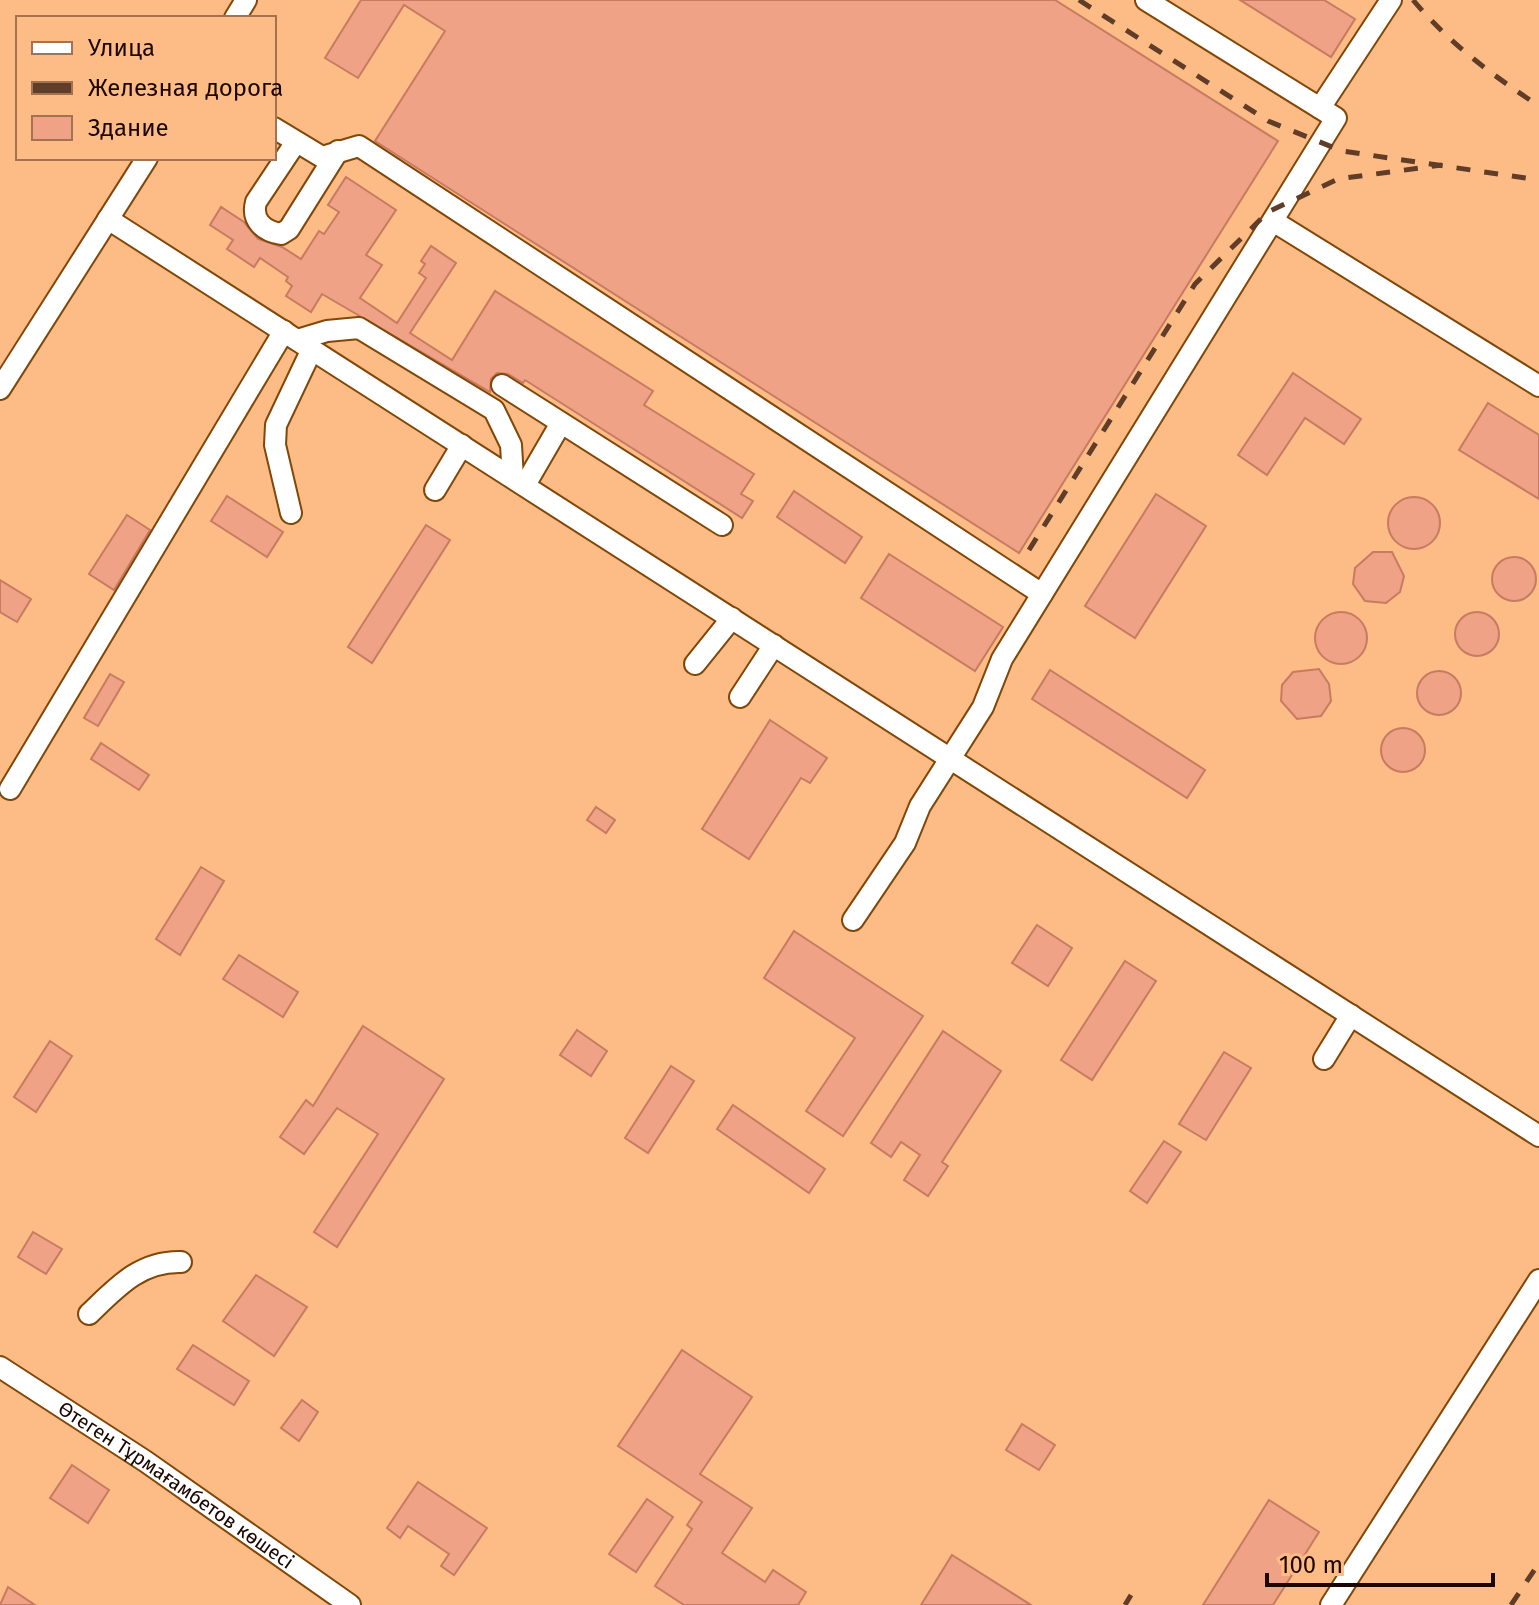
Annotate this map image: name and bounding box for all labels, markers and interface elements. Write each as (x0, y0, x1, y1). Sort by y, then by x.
legend (16, 16, 276, 160)
text: Улица (88, 34, 155, 62)
text: Железная дорога (88, 74, 283, 102)
text: Здание (88, 114, 169, 142)
street label: Өтеген Тұрмағамбетов көшесі (54, 1396, 299, 1574)
scale bar (1267, 1537, 1493, 1587)
text: 100 m (1279, 1551, 1343, 1579)

